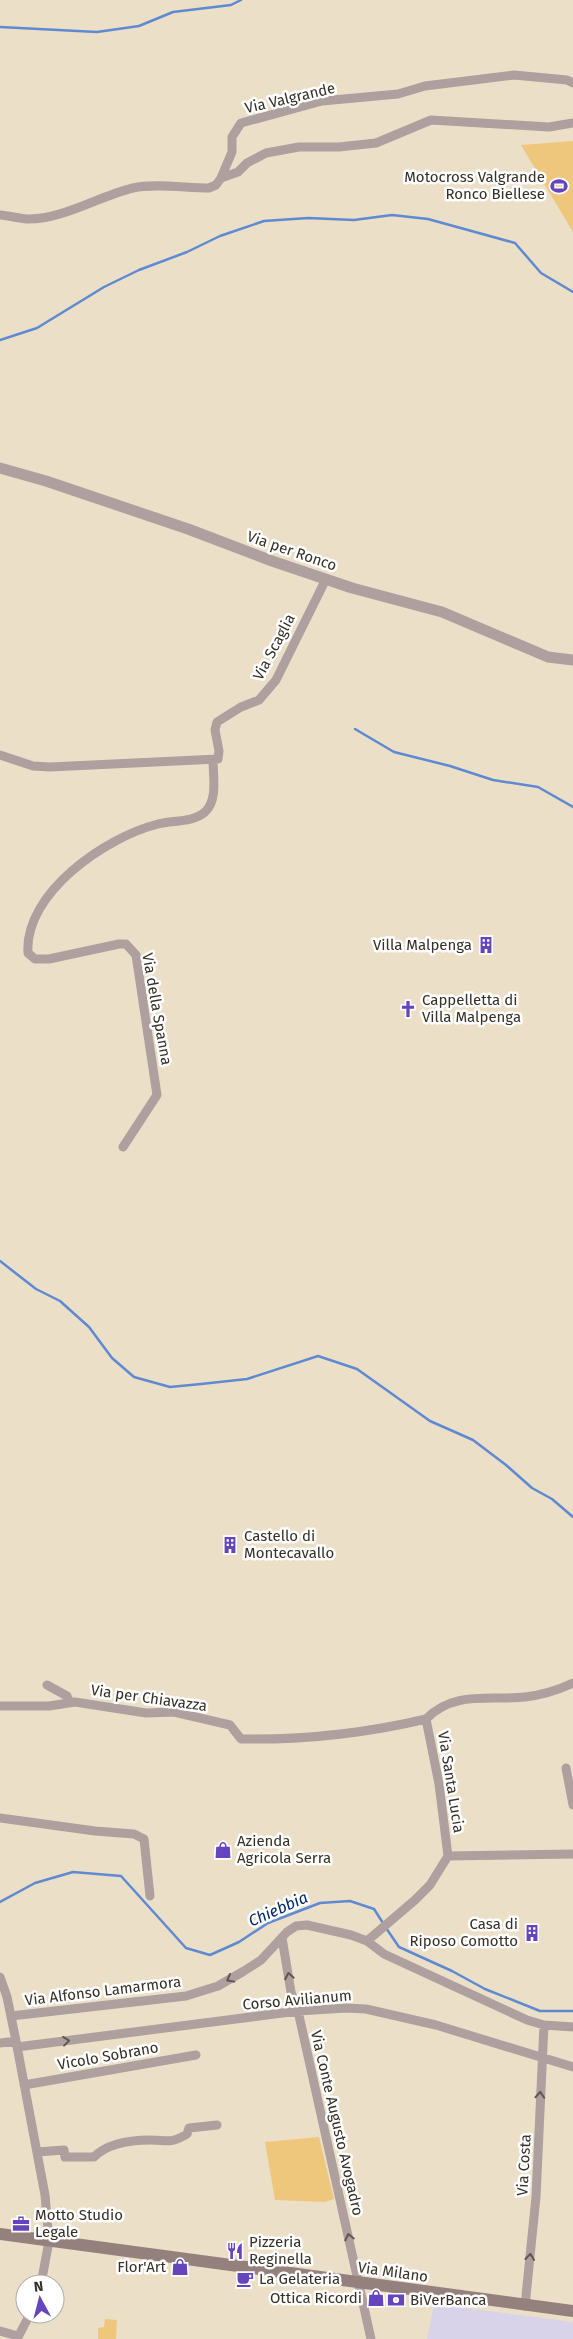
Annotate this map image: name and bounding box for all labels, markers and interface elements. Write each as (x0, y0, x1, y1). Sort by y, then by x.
street label: Via Valgrande (243, 79, 337, 117)
place label: Motocross Valgrande Ronco Biellese (404, 168, 545, 203)
sports icon: Motocross Valgrande Ronco Biellese (549, 176, 569, 196)
street label: Via per Ronco (245, 527, 339, 575)
street label: Via Scaglia (249, 611, 299, 683)
building icon: Villa Malpenga (476, 935, 496, 955)
place label: Villa Malpenga (373, 936, 472, 954)
street label: Via della Spanna (138, 952, 176, 1066)
place label: Cappelletta di Villa Malpenga (422, 991, 521, 1026)
church icon: Cappelletta di Villa Malpenga (398, 999, 418, 1019)
place label: Castello di Montecavallo (244, 1527, 334, 1562)
building icon: Castello di Montecavallo (220, 1535, 240, 1555)
street label: Via per Chiavazza (90, 1681, 208, 1715)
street label: Via Santa Lucia (434, 1730, 468, 1834)
place label: Azienda Agricola Serra (237, 1832, 331, 1867)
shop icon: Azienda Agricola Serra (213, 1840, 233, 1860)
water label: Chiebbia (245, 1888, 311, 1930)
place label: Casa di Riposo Comotto (409, 1915, 518, 1950)
building icon: Casa di Riposo Comotto (522, 1923, 542, 1943)
street label: Via Alfonso Lamarmora (24, 1972, 182, 2010)
one-way arrow (284, 1972, 294, 1981)
one-way arrow (227, 1973, 236, 1983)
street label: Corso Avilianum (242, 1986, 352, 2014)
street label: Via Conte Augusto Avogadro (307, 2029, 367, 2217)
one-way arrow (62, 2036, 70, 2047)
street label: Vicolo Sobrano (56, 2038, 160, 2074)
one-way arrow (535, 2091, 546, 2099)
street label: Via Costa (513, 2134, 535, 2196)
place label: Motto Studio Legale (35, 2206, 123, 2241)
office icon: Motto Studio Legale (11, 2214, 31, 2234)
one-way arrow (344, 2232, 355, 2241)
place label: Pizzeria Reginella (249, 2233, 312, 2268)
restaurant icon: Pizzeria Reginella (225, 2241, 245, 2261)
one-way arrow (524, 2253, 535, 2261)
shop icon: Flor'Art (170, 2257, 190, 2277)
place label: Flor'Art (117, 2258, 167, 2276)
street label: Via Milano (357, 2258, 429, 2286)
cafe icon: La Gelateria (235, 2269, 255, 2289)
place label: La Gelateria (259, 2270, 340, 2288)
north arrow (15, 2274, 65, 2324)
text: N (33, 2278, 44, 2296)
shop icon: Ottica Ricordi (366, 2288, 386, 2308)
place label: Ottica Ricordi (270, 2289, 362, 2307)
bank icon: BiVerBanca (386, 2290, 406, 2310)
place label: BiVerBanca (410, 2291, 487, 2309)

